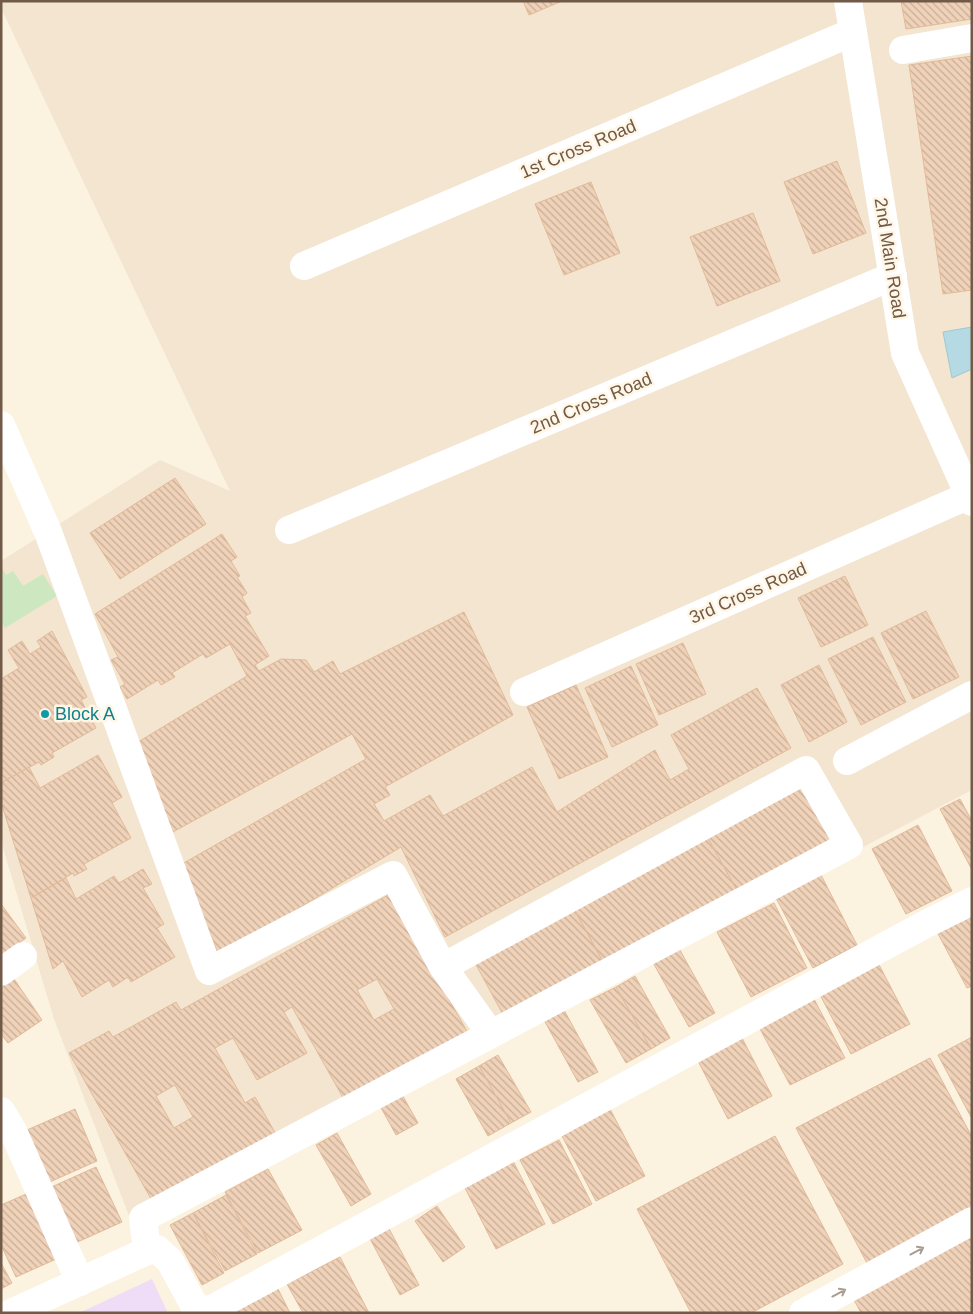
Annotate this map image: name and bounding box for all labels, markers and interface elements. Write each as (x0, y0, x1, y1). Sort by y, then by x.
street label: 1st Cross Road (517, 116, 639, 182)
street label: 2nd Main Road (871, 196, 909, 320)
street label: 2nd Cross Road (527, 368, 655, 438)
street label: 3rd Cross Road (686, 558, 810, 628)
place label: Block A (55, 704, 115, 724)
marker: Block A (39, 708, 51, 720)
one-way arrow (910, 1246, 925, 1256)
one-way arrow (831, 1288, 845, 1298)

